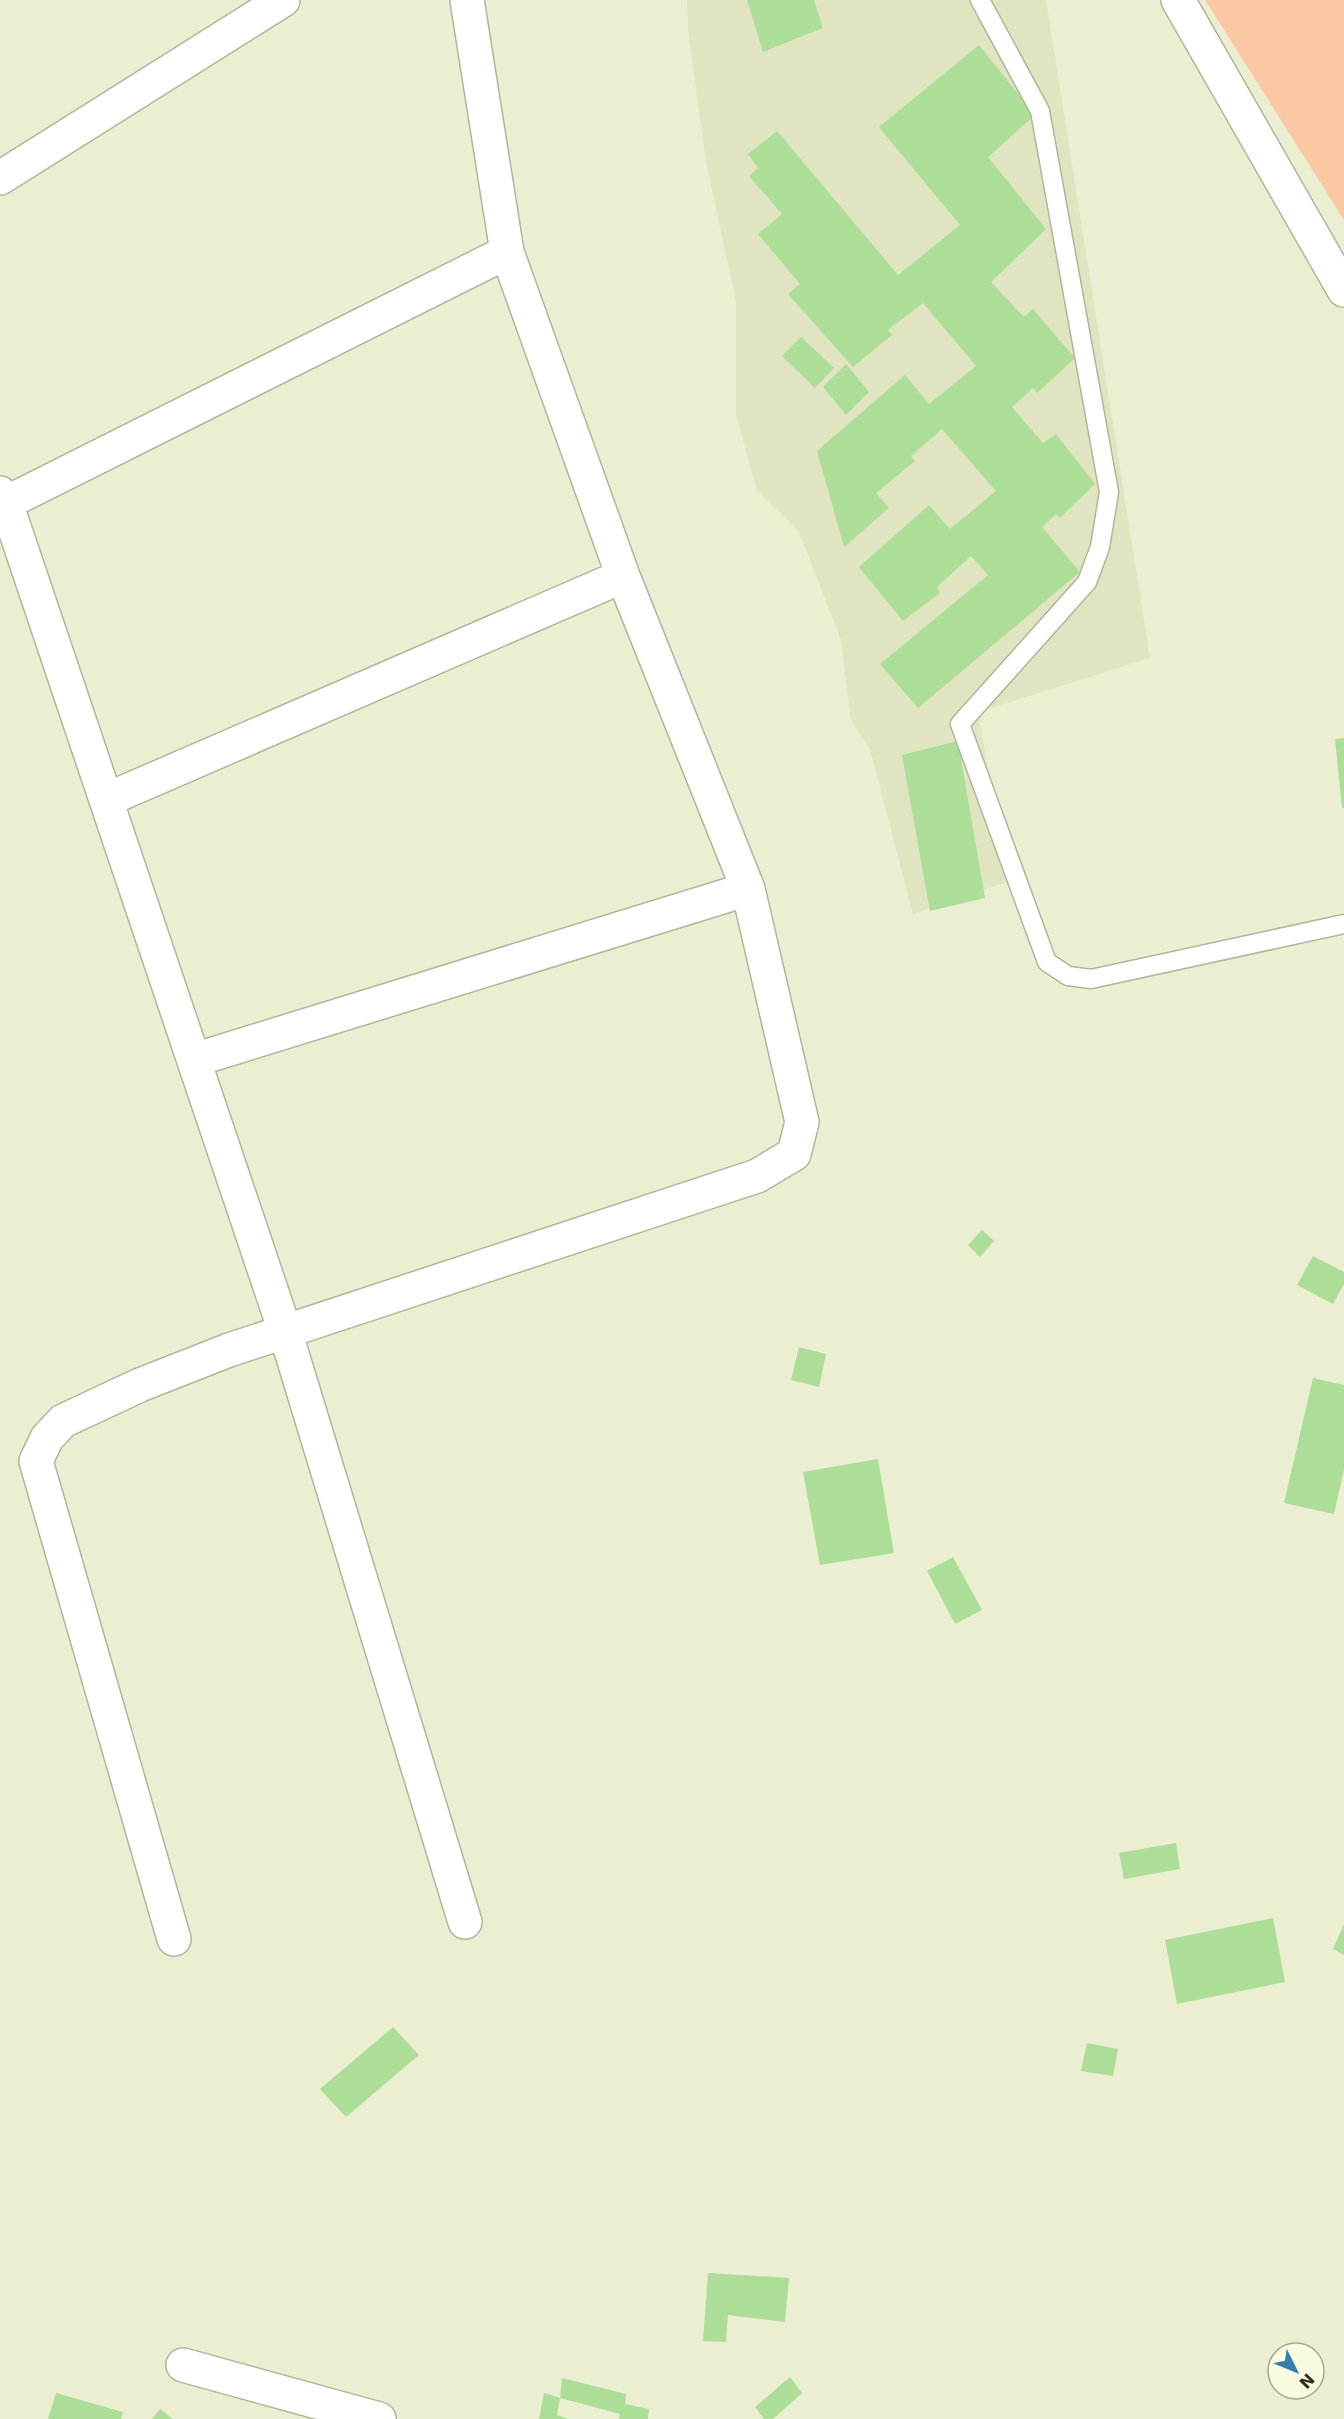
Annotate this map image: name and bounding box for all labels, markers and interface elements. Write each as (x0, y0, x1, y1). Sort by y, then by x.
north arrow (1266, 2341, 1326, 2401)
text: N (1295, 2370, 1318, 2392)

